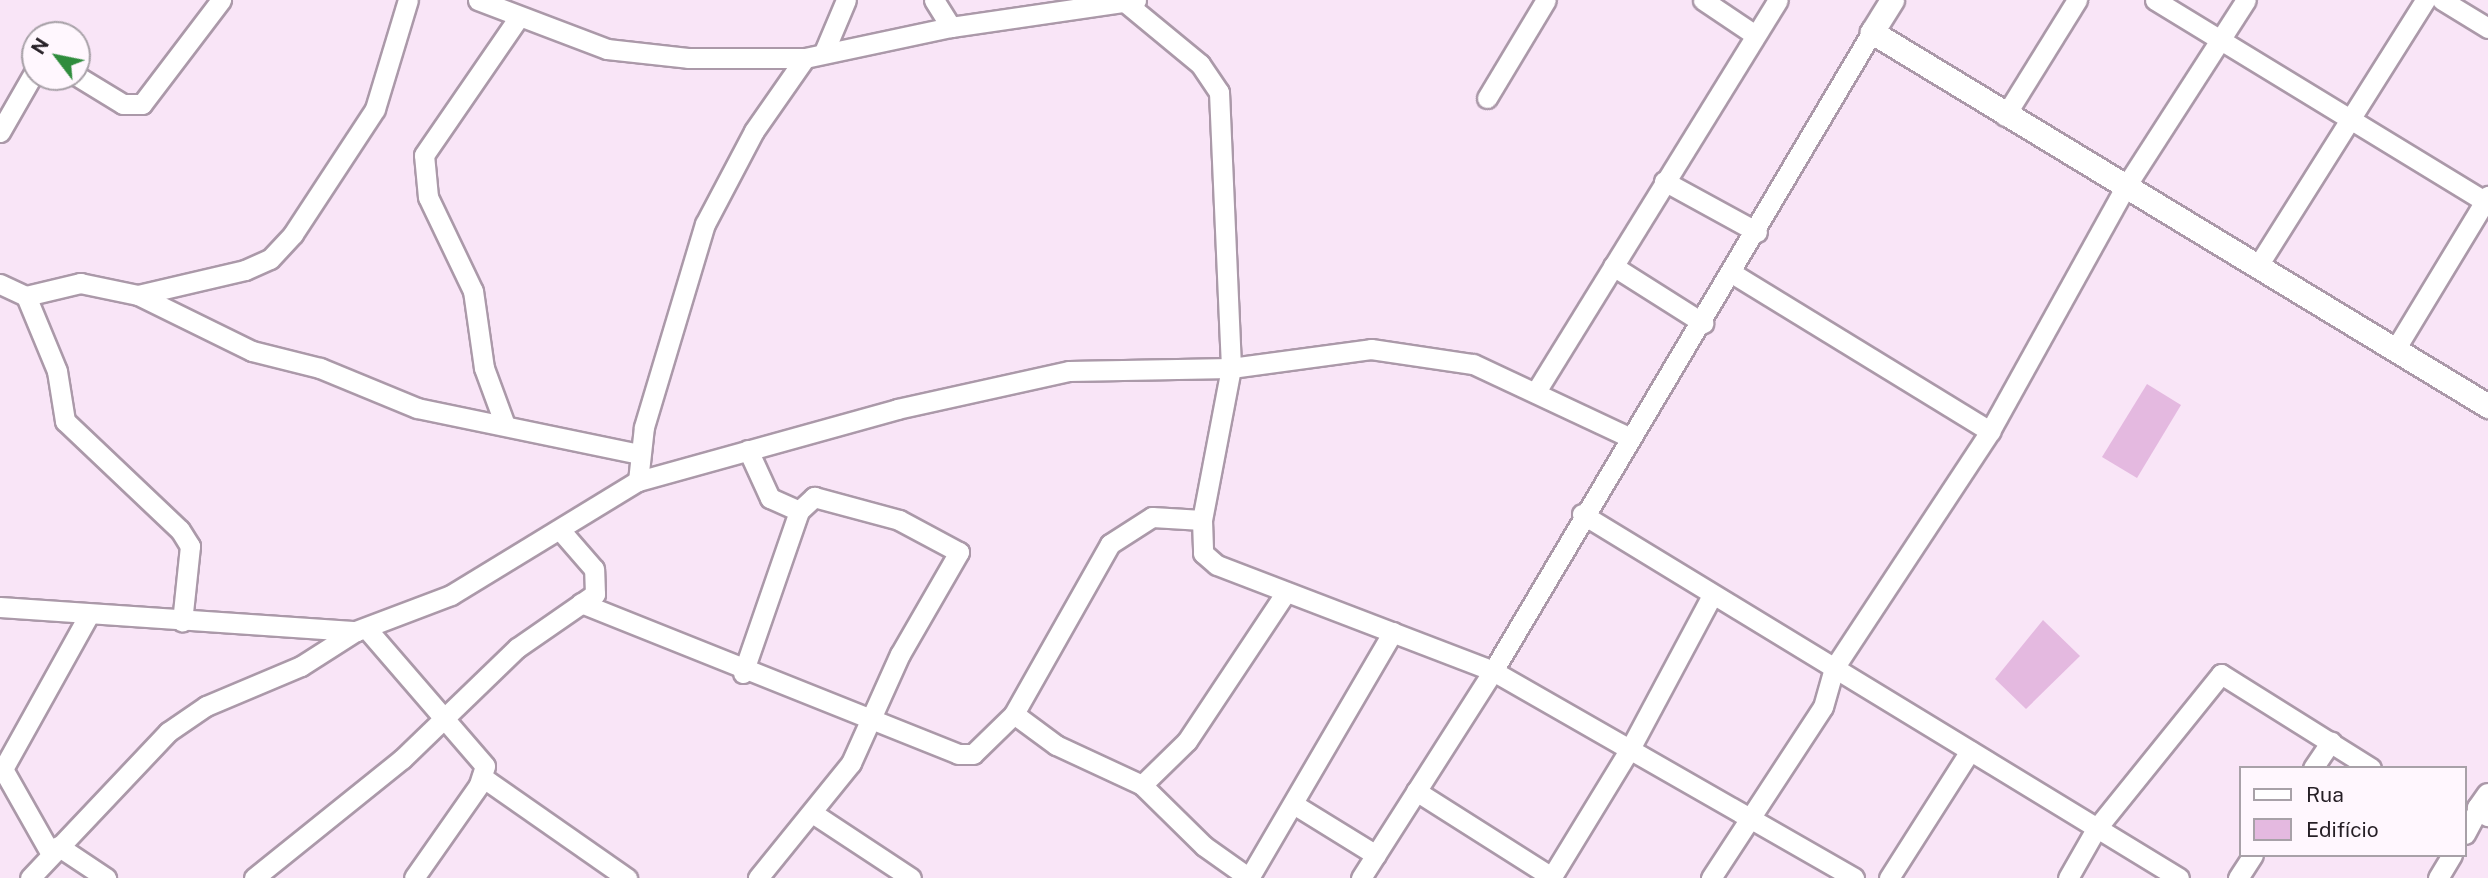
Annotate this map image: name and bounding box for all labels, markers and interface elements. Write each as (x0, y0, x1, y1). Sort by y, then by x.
north arrow (21, 21, 91, 91)
text: N (27, 34, 53, 58)
legend (2240, 766, 2467, 857)
text: Rua (2306, 782, 2344, 807)
text: Edifício (2306, 817, 2379, 842)

